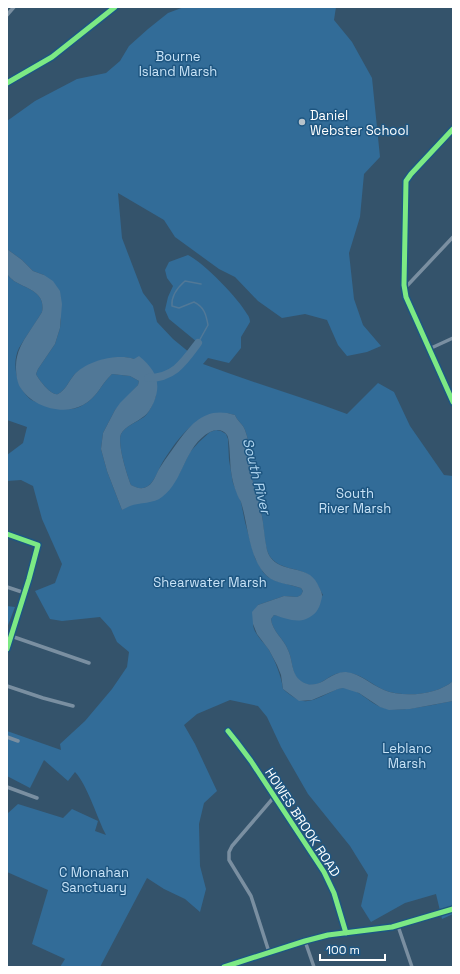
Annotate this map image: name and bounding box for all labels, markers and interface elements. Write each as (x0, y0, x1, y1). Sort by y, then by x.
park label: Bourne Island Marsh (139, 48, 217, 80)
place label: Daniel Webster School (310, 107, 409, 139)
marker: Daniel Webster School (297, 117, 307, 127)
water label: South River (239, 436, 276, 517)
park label: South River Marsh (319, 485, 391, 517)
park label: Shearwater Marsh (153, 574, 267, 591)
park label: Leblanc Marsh (382, 740, 432, 772)
street label: HOWES BROOK ROAD (261, 765, 344, 880)
park label: C Monahan Sanctuary (59, 864, 129, 896)
scale bar (320, 936, 385, 962)
text: 100 m (326, 942, 360, 958)

